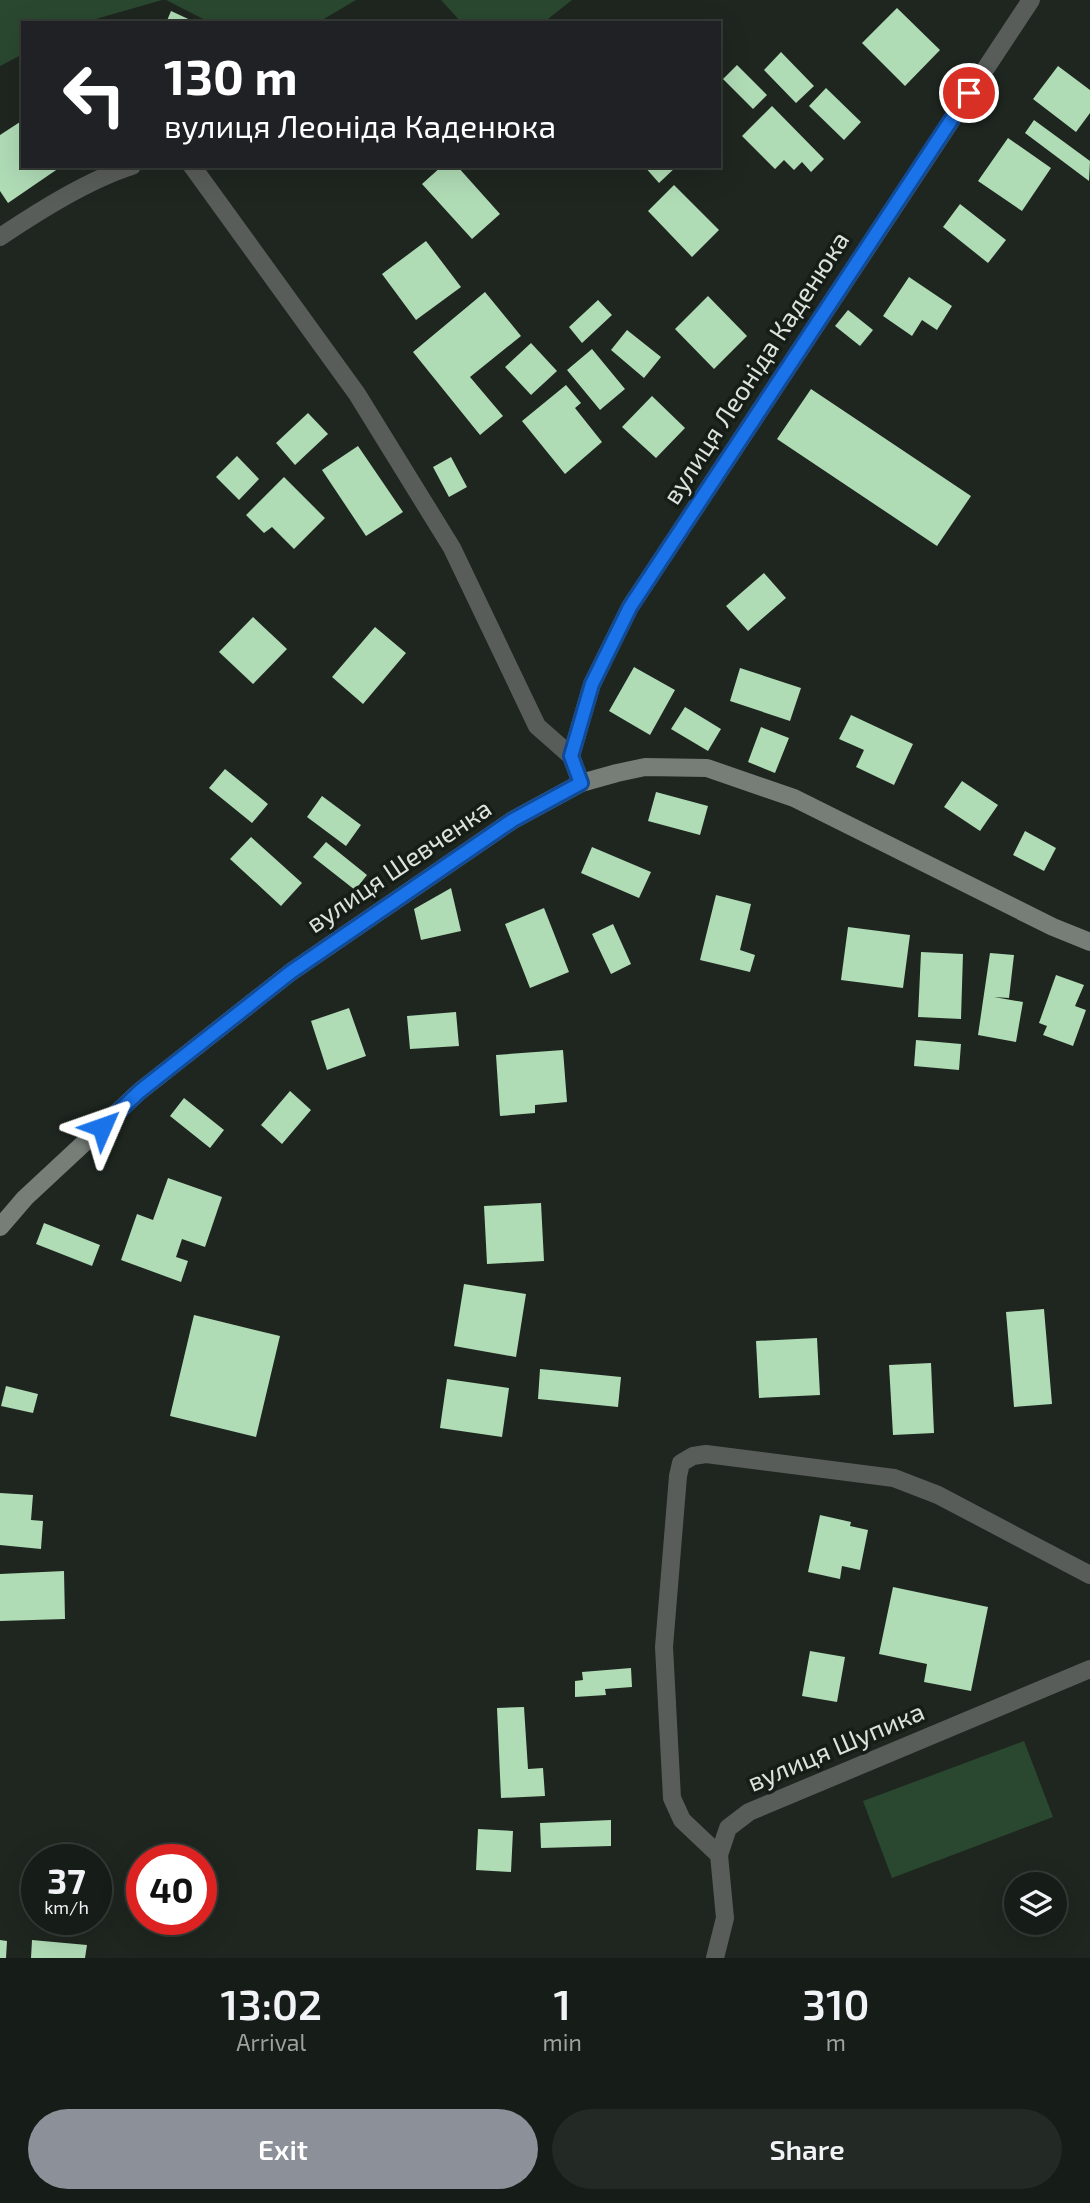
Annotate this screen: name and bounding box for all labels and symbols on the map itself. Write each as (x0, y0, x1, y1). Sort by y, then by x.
pin (939, 63, 999, 123)
street label: вулиця Леоніда Каденюка (655, 225, 855, 510)
street label: вулиця Шевченка (300, 791, 497, 939)
position arrow (65, 1090, 139, 1164)
street label: вулиця Шупика (742, 1694, 929, 1798)
speed limit sign: 40 (126, 1844, 217, 1935)

